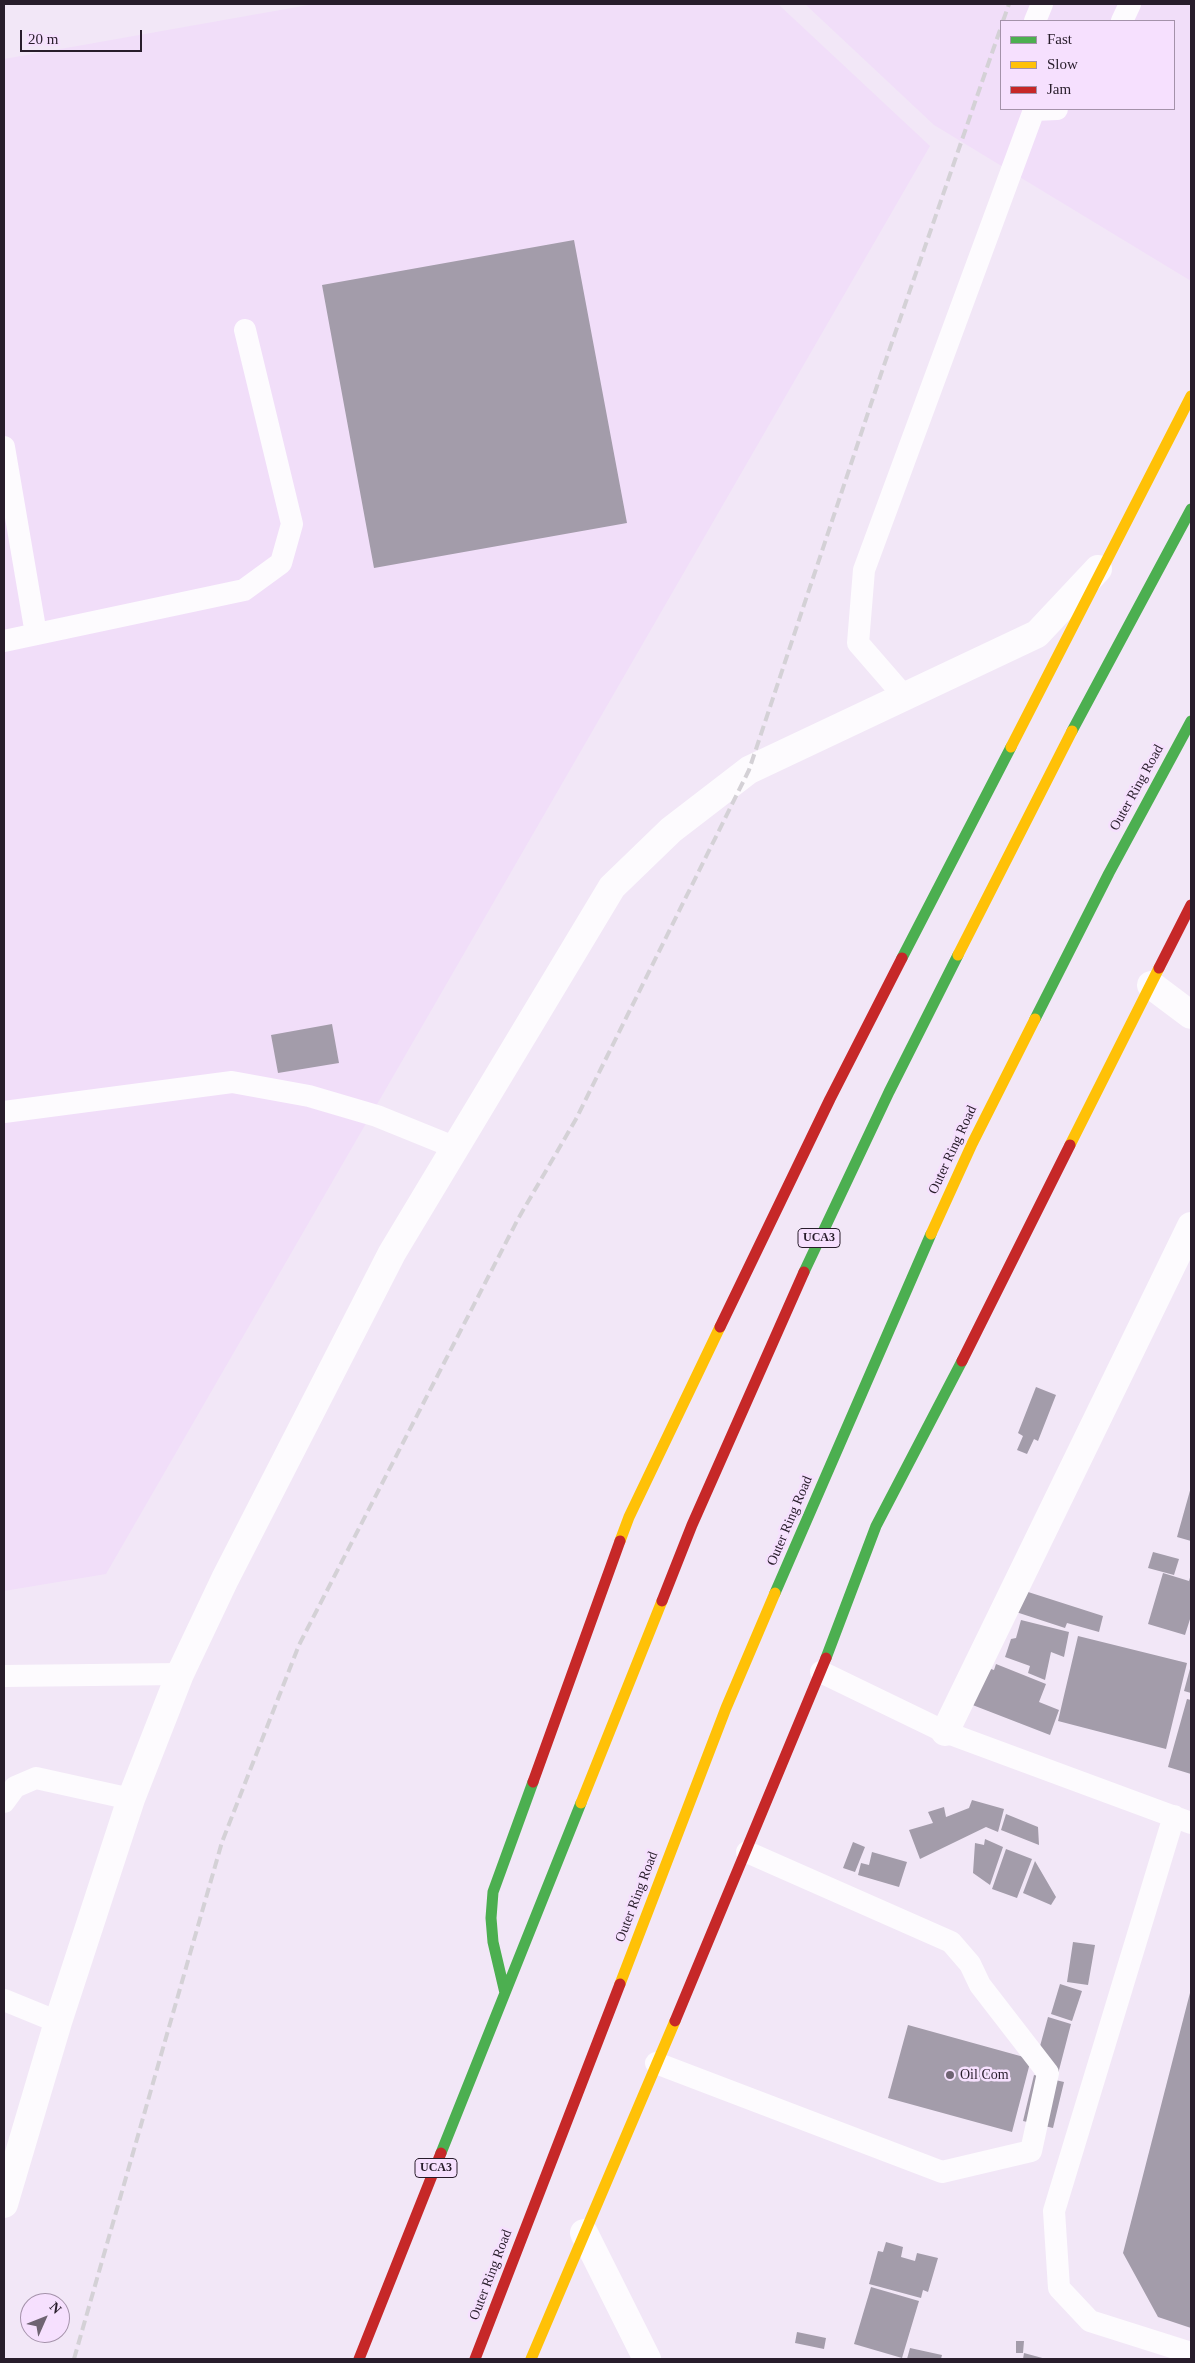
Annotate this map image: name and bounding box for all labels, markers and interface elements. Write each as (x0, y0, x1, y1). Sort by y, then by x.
scale bar (22, 20, 145, 52)
legend (1000, 20, 1175, 110)
text: 20 m (28, 31, 58, 47)
text: Fast (1047, 31, 1072, 47)
text: Slow (1047, 56, 1078, 72)
text: Jam (1047, 81, 1071, 97)
street label: Outer Ring Road (1106, 742, 1168, 834)
street label: Outer Ring Road (925, 1103, 981, 1197)
road number: UCA3 (798, 1228, 840, 1248)
street label: Outer Ring Road (764, 1474, 816, 1568)
street label: Outer Ring Road (612, 1849, 662, 1945)
place label: Oil Com (960, 2067, 1009, 2083)
marker: Oil Com (944, 2069, 956, 2081)
road number: UCA3 (415, 2158, 457, 2178)
street label: Outer Ring Road (466, 2227, 516, 2323)
north arrow (20, 2293, 70, 2343)
text: N (47, 2299, 64, 2317)

